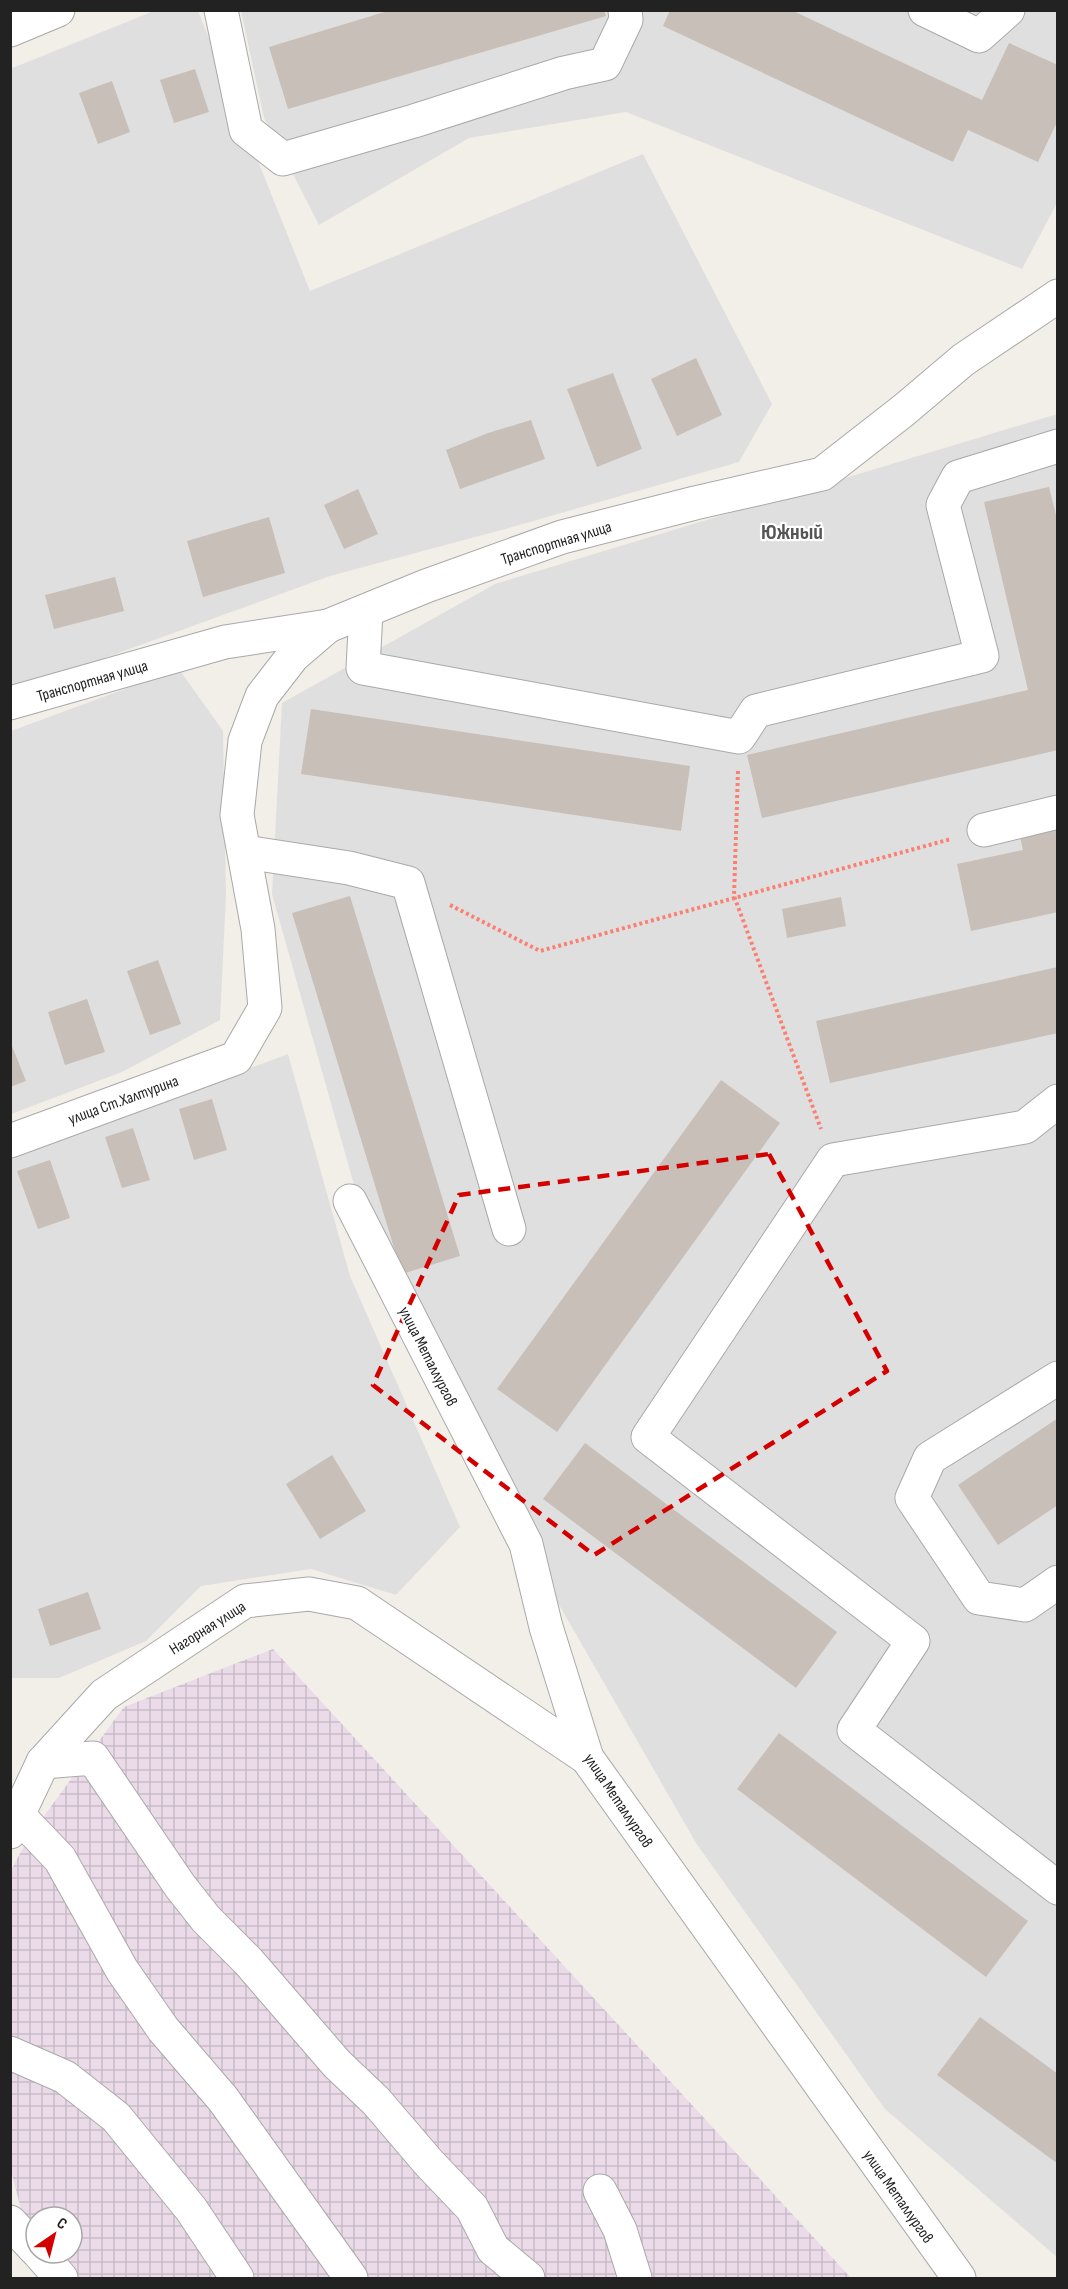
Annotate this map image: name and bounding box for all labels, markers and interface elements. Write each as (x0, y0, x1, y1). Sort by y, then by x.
street label: Транспортная улица (499, 518, 614, 569)
district label: Южный (761, 519, 823, 546)
street label: Транспортная улица (35, 657, 150, 706)
street label: улица Ст.Халтурина (66, 1072, 181, 1129)
street label: улица Металлургов (394, 1304, 461, 1410)
street label: Нагорная улица (166, 1597, 249, 1659)
street label: улица Металлургов (579, 1750, 656, 1852)
street label: улица Металлургов (859, 2147, 937, 2247)
north arrow (24, 2205, 84, 2265)
text: С (53, 2214, 71, 2234)

